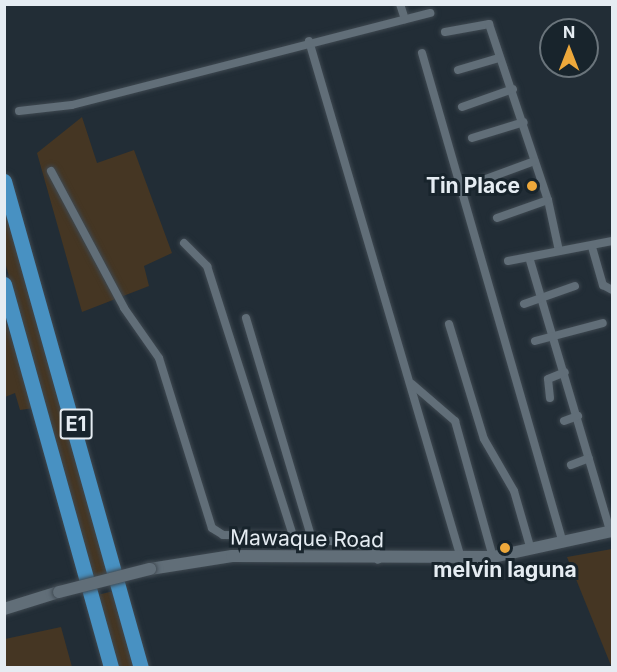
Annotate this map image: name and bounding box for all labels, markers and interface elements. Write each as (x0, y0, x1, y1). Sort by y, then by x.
north arrow (539, 18, 599, 78)
text: N (563, 22, 575, 42)
place label: Tin Place (426, 173, 520, 199)
marker: Tin Place (525, 179, 539, 193)
road number: E1 (60, 407, 92, 441)
street label: Mawaque Road (230, 525, 384, 553)
marker: melvin laguna (498, 541, 512, 555)
place label: melvin laguna (433, 557, 577, 583)

